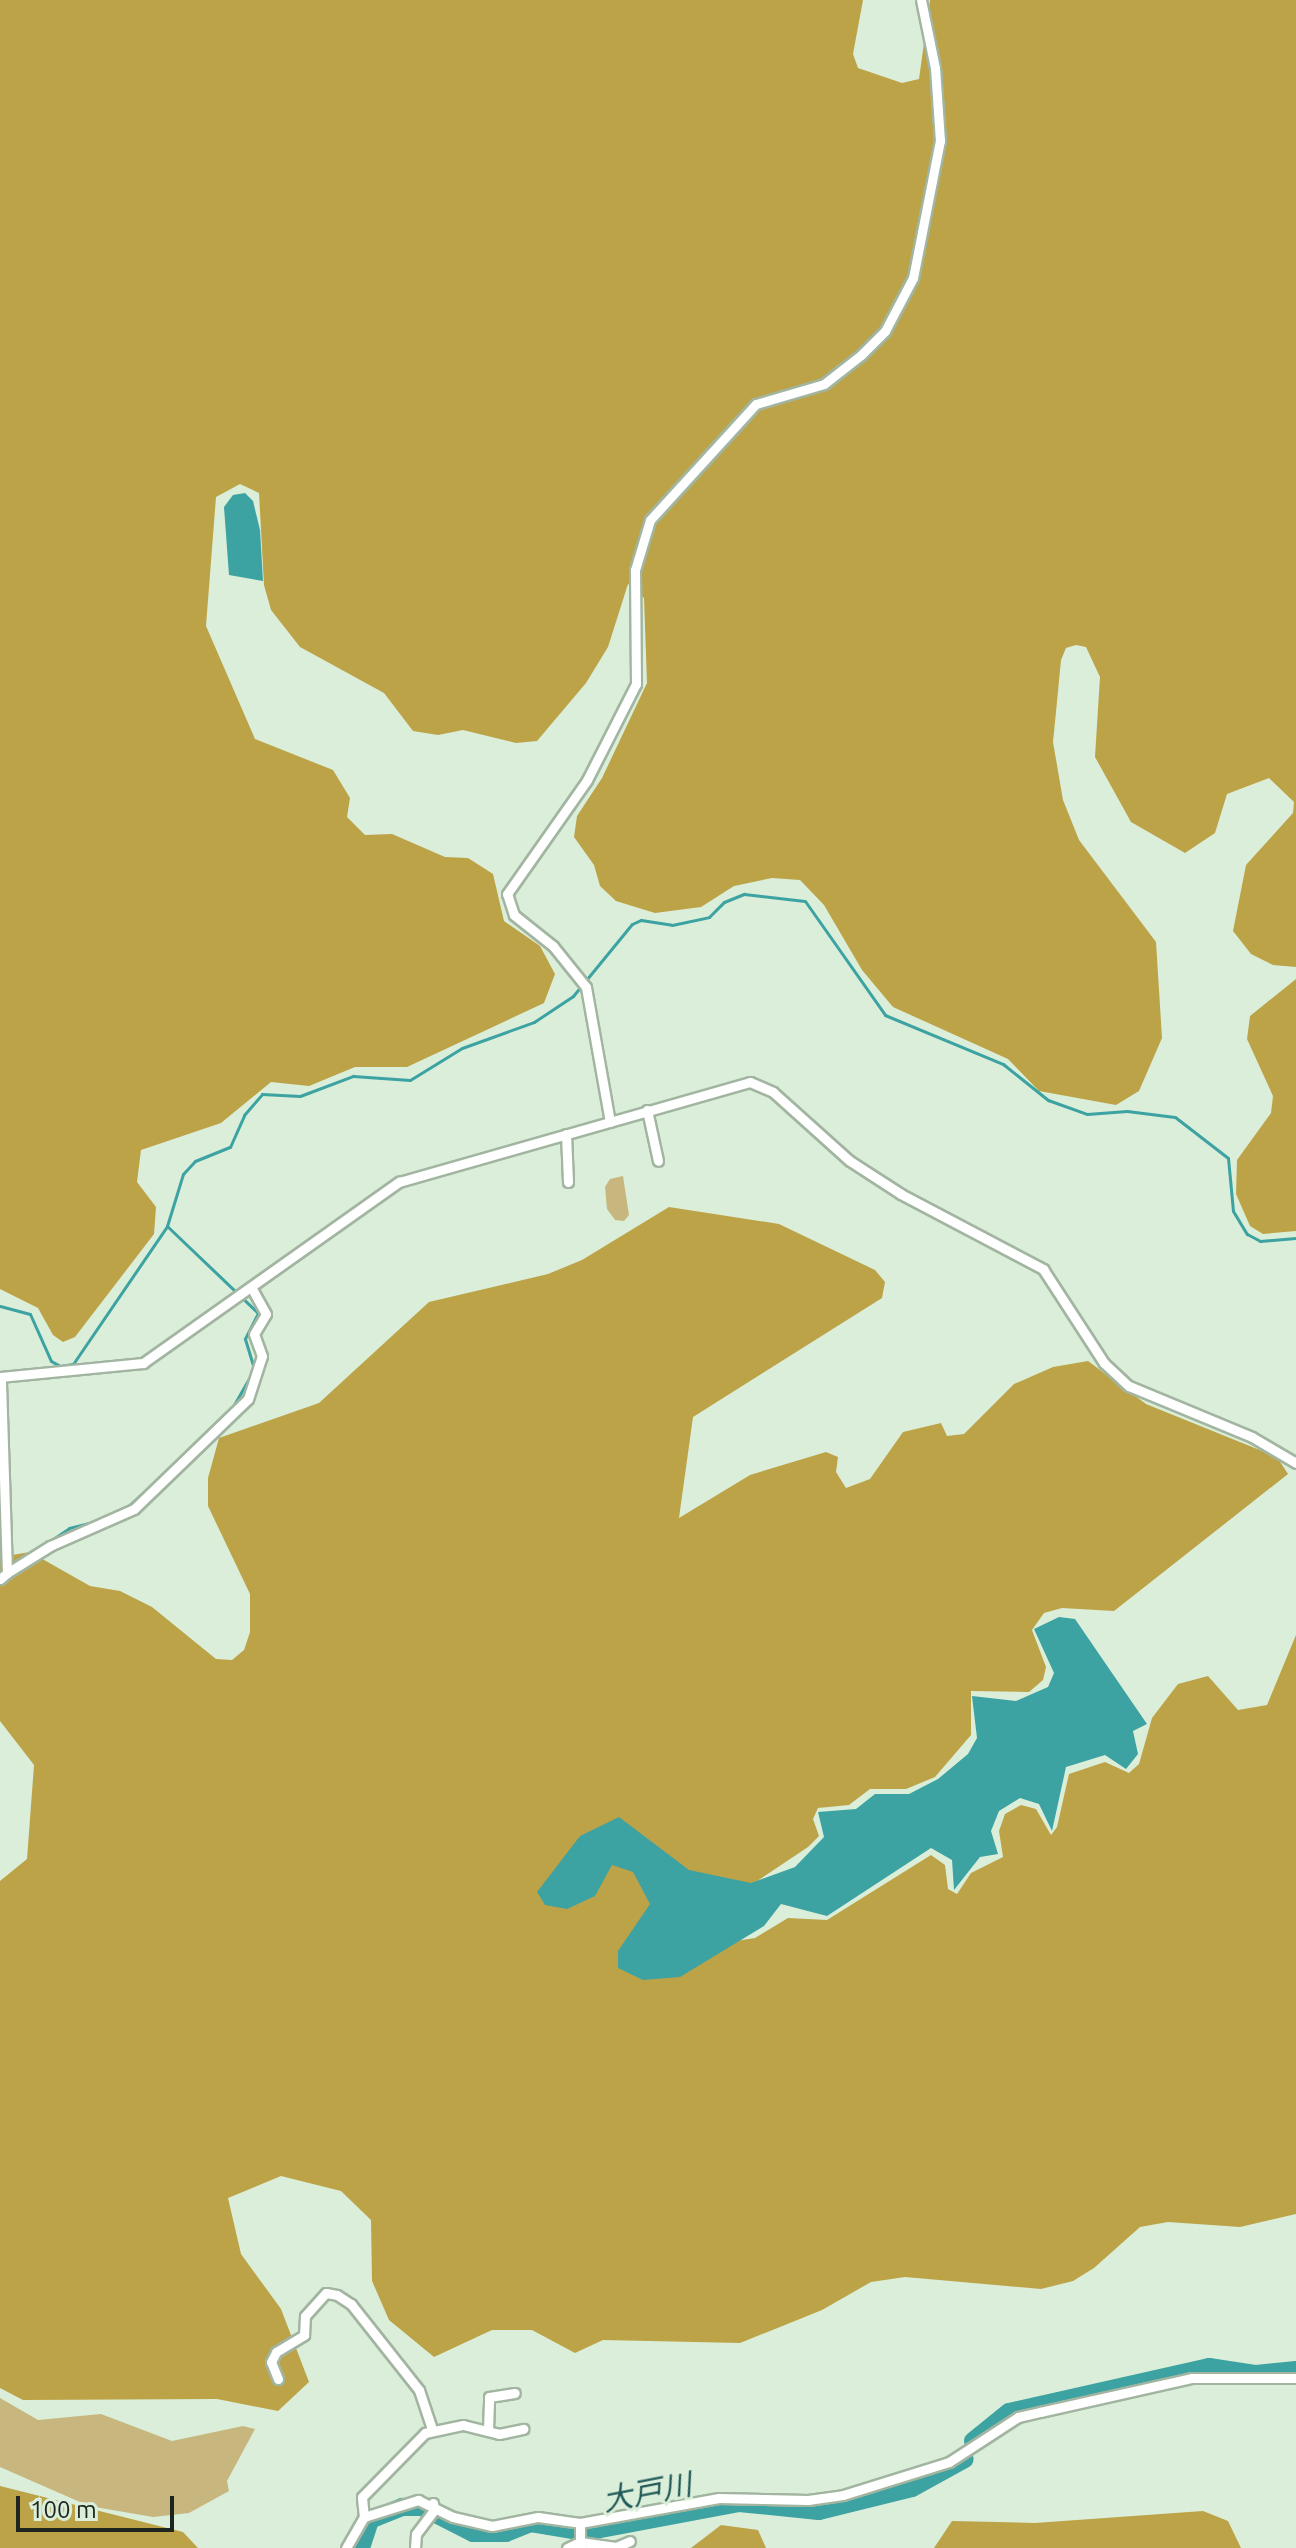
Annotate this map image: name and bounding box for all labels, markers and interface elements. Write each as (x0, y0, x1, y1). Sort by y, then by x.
water label: 大戸川 (599, 2466, 695, 2518)
scale bar (20, 2480, 178, 2530)
text: 100 m (30, 2496, 97, 2523)

